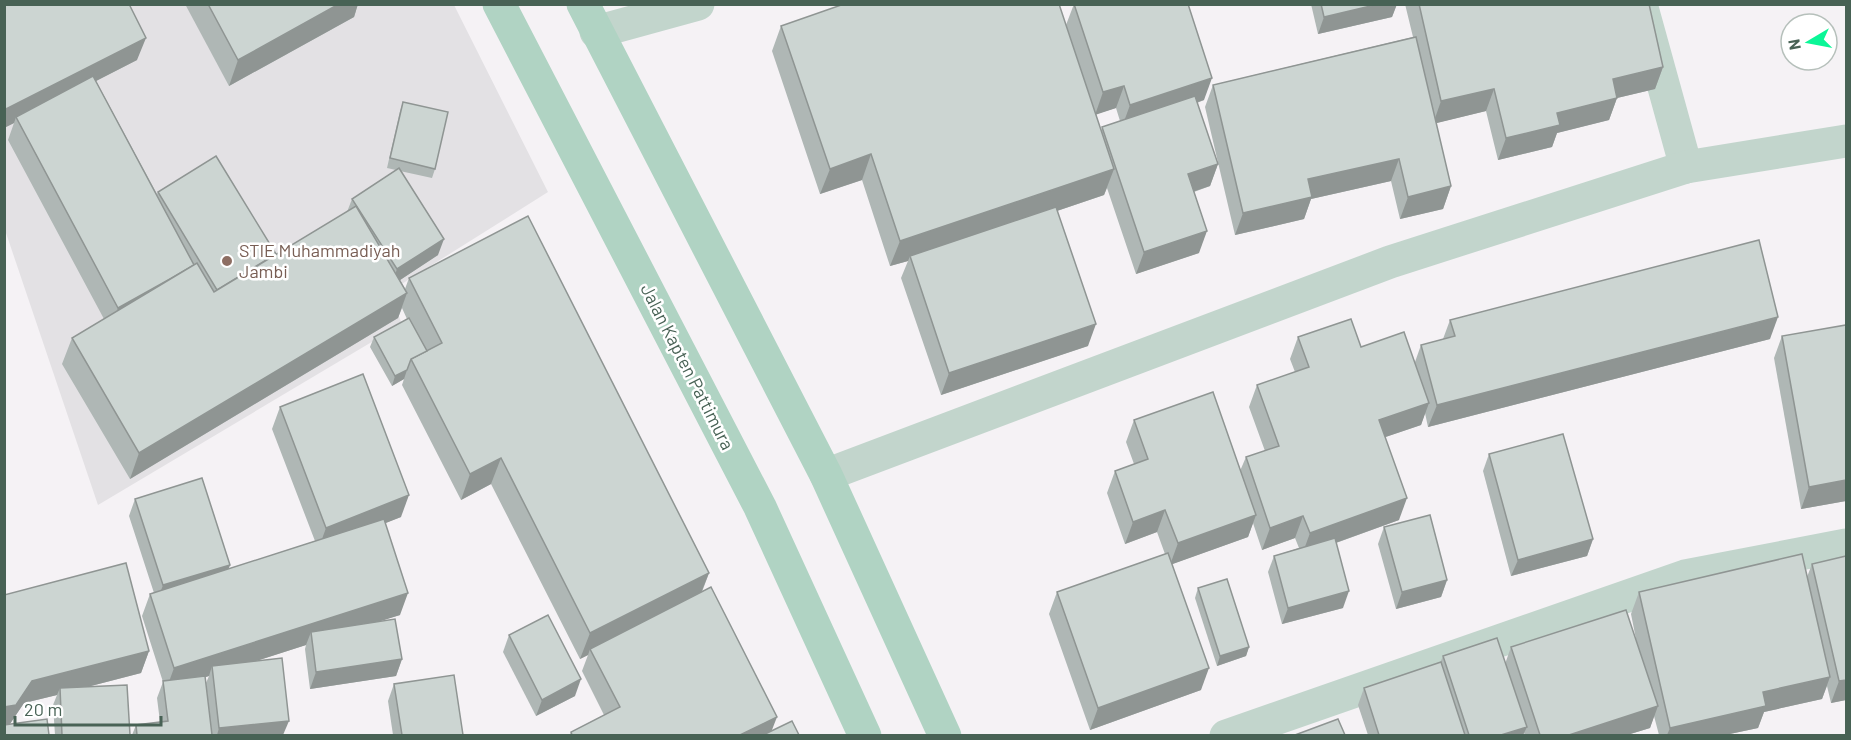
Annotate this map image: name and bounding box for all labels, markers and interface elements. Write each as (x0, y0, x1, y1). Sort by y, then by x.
north arrow (1779, 12, 1839, 72)
text: N (1783, 38, 1804, 52)
place label: STIE Muhammadiyah Jambi (239, 239, 400, 282)
marker: STIE Muhammadiyah Jambi (220, 254, 234, 268)
street label: Jalan Kapten Pattimura (637, 280, 739, 453)
scale bar (15, 689, 160, 727)
text: 20 m (24, 698, 62, 720)

